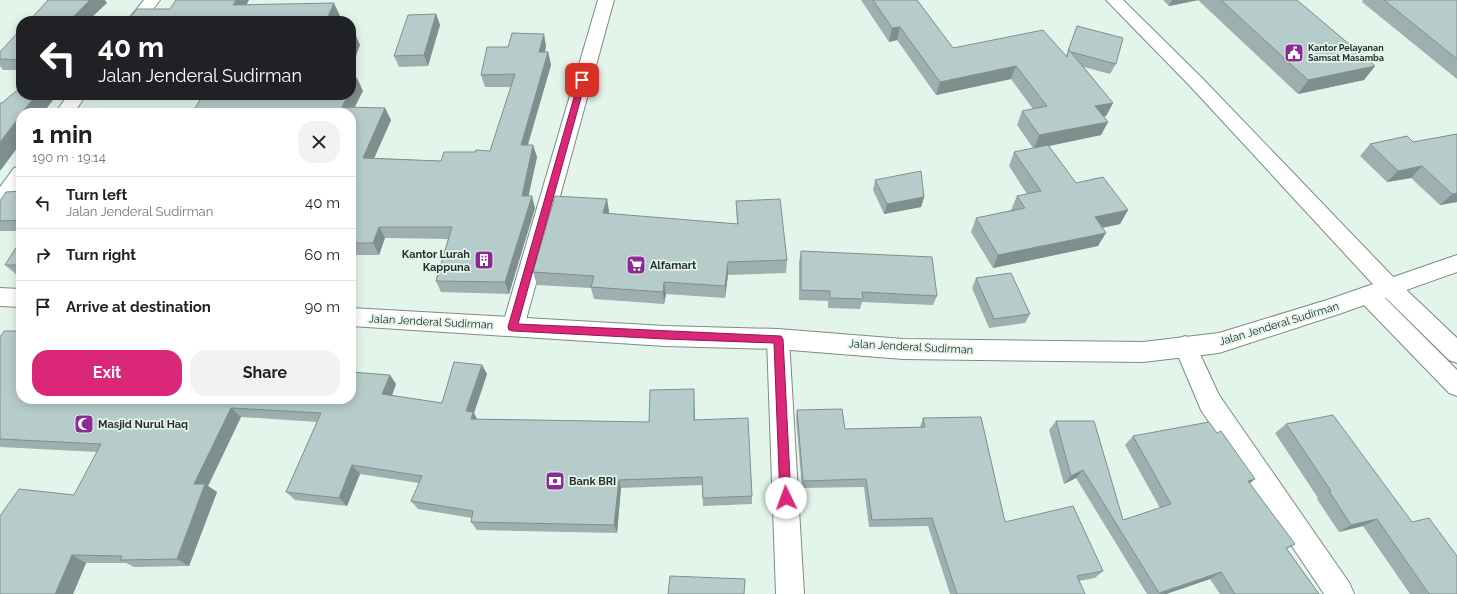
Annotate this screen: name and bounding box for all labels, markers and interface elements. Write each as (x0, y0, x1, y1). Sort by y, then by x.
text: 40 m (98, 31, 164, 64)
icon: left (32, 32, 84, 84)
public building icon: Kantor Pelayanan Samsat Masamba (1283, 42, 1305, 64)
place label: Kantor Pelayanan Samsat Masamba (1308, 43, 1384, 63)
pin (565, 63, 599, 97)
text: Jalan Jenderal Sudirman (98, 65, 302, 86)
icon: arrive (571, 69, 593, 91)
text: 1 min (32, 120, 93, 149)
button: close (298, 121, 340, 163)
text: 190 m · 19:14 (32, 150, 106, 165)
text: Turn left (66, 186, 127, 204)
icon: left (32, 192, 54, 214)
text: 40 m (305, 194, 340, 212)
text: Jalan Jenderal Sudirman (66, 204, 213, 219)
icon: right (32, 244, 54, 266)
text: Turn right (66, 246, 136, 264)
text: 60 m (304, 246, 340, 264)
place label: Kantor Lurah Kappuna (402, 248, 470, 274)
building icon: Kantor Lurah Kappuna (473, 249, 495, 271)
supermarket icon: Alfamart (625, 254, 647, 276)
place label: Alfamart (650, 259, 697, 272)
icon: arrive (32, 296, 54, 318)
text: Arrive at destination (66, 298, 211, 316)
text: 90 m (304, 298, 340, 316)
street label: Jalan Jenderal Sudirman (1218, 300, 1340, 348)
street label: Jalan Jenderal Sudirman (368, 312, 494, 332)
street label: Jalan Jenderal Sudirman (848, 337, 974, 357)
button: Exit (32, 350, 182, 396)
button: Share (190, 350, 340, 396)
mosque icon: Masjid Nurul Haq (73, 413, 95, 435)
place label: Masjid Nurul Haq (98, 418, 188, 431)
bank icon: Bank BRI (544, 470, 566, 492)
place label: Bank BRI (569, 475, 616, 488)
position arrow (765, 477, 807, 519)

